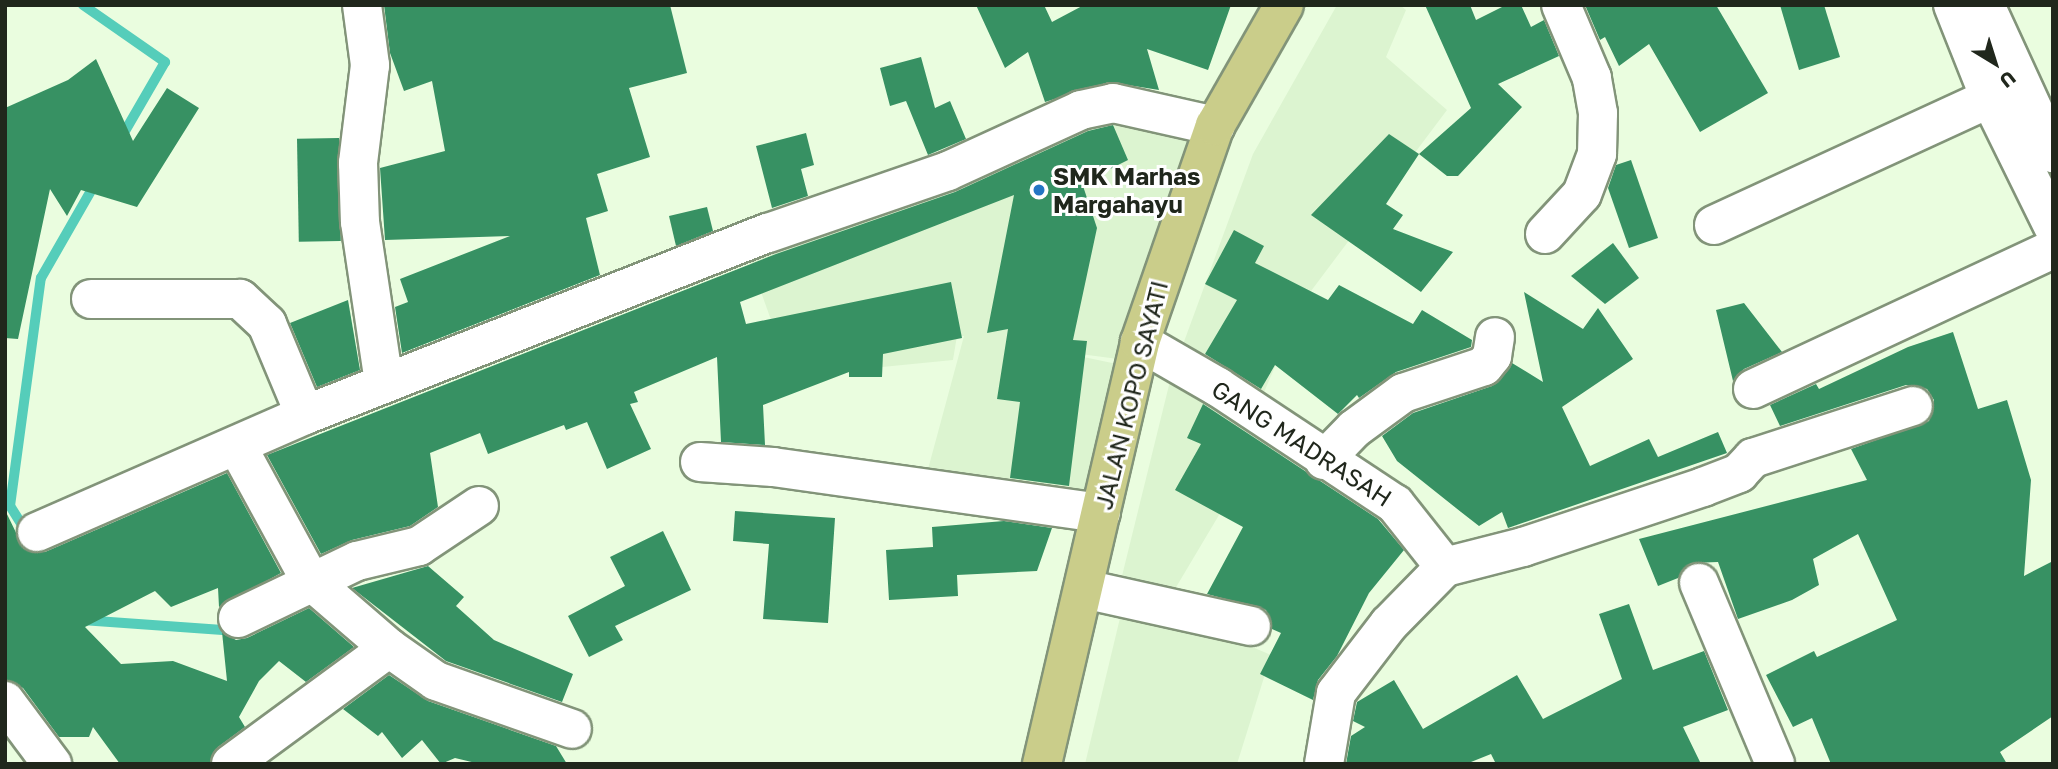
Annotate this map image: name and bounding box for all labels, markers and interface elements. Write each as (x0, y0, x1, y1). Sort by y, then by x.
north arrow (1960, 28, 2030, 98)
text: U (1996, 67, 2021, 93)
place label: SMK Marhas Margahayu (1053, 162, 1200, 218)
marker: SMK Marhas Margahayu (1031, 182, 1047, 198)
street label: JALAN KOPO SAYATI (1089, 277, 1173, 513)
street label: GANG MADRASAH (1207, 374, 1397, 512)

